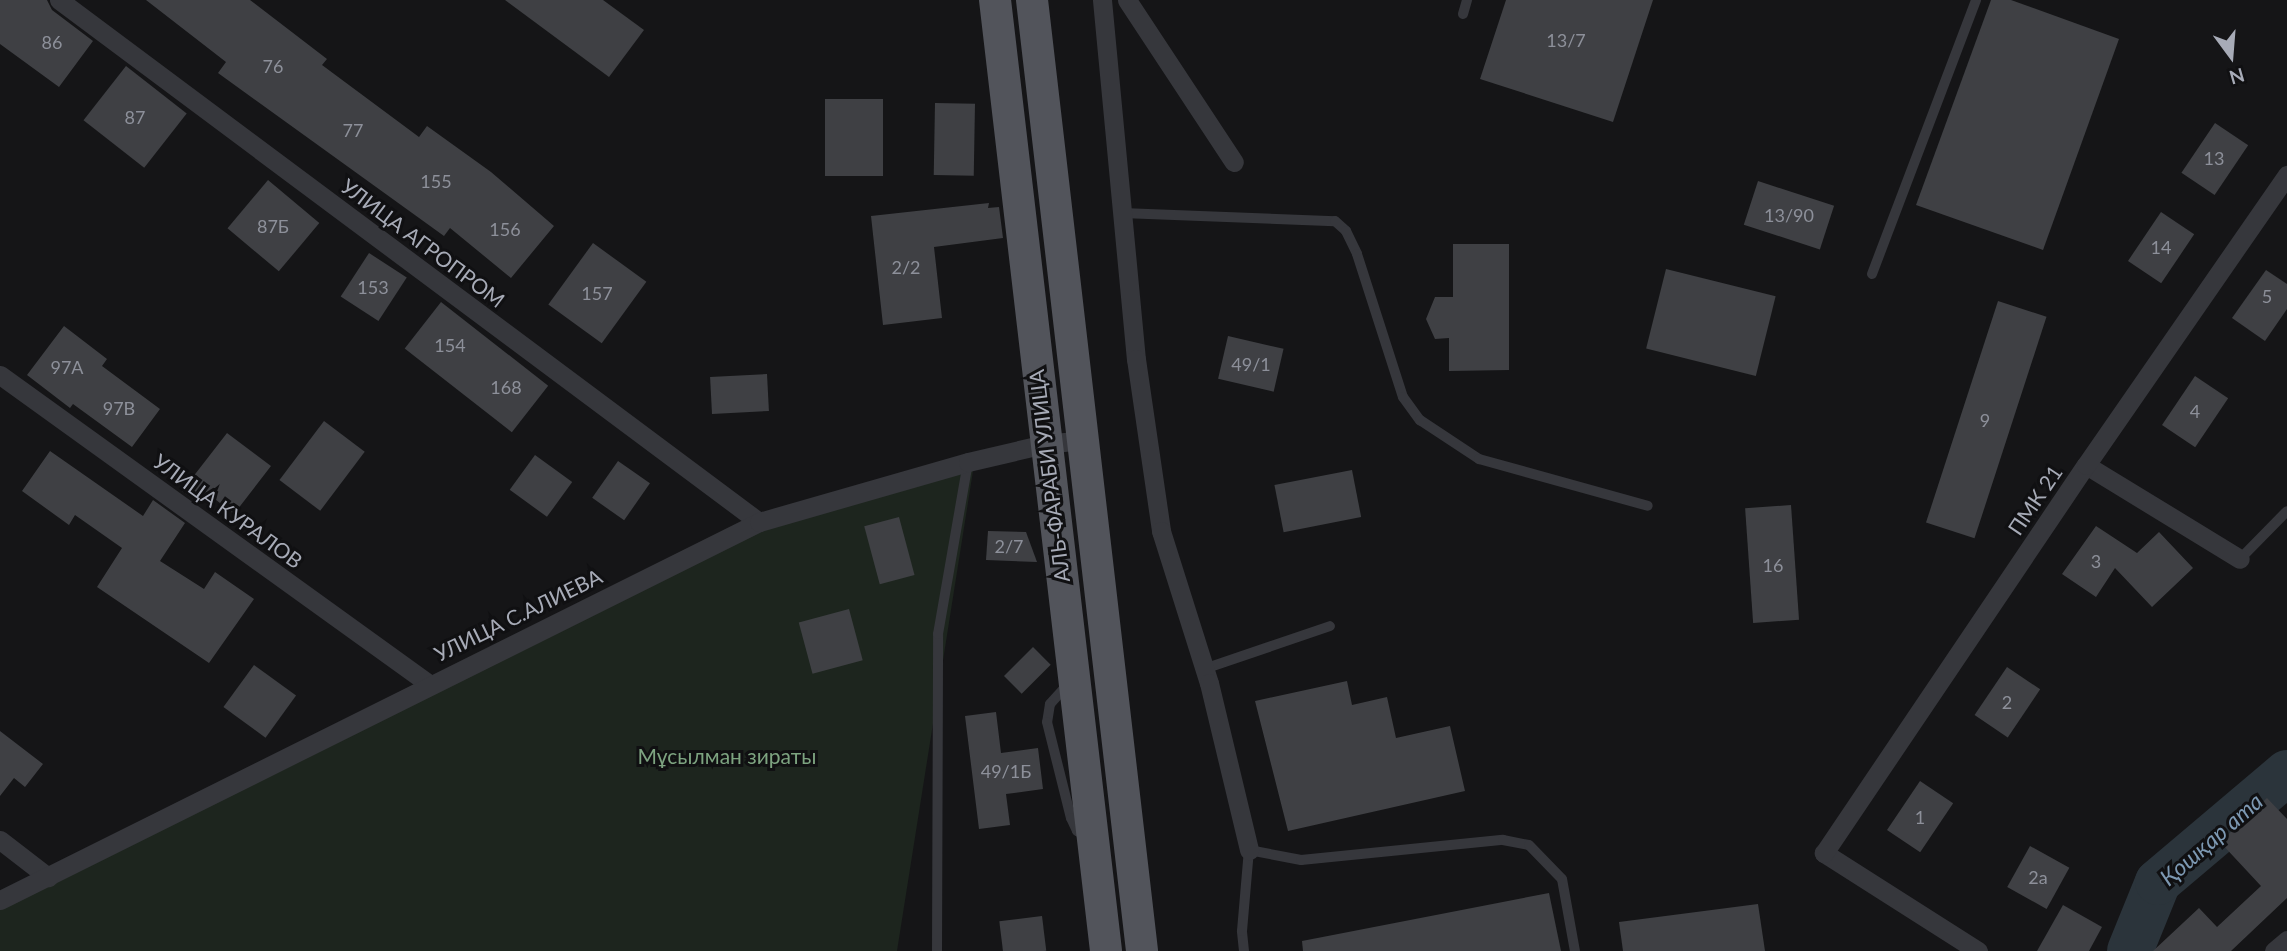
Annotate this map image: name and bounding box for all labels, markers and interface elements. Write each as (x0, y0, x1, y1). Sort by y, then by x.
north arrow (2196, 21, 2266, 91)
house number: 13/7 (1546, 29, 1586, 51)
house number: 86 (42, 31, 62, 53)
house number: 76 (263, 55, 283, 77)
text: N (2227, 64, 2247, 90)
house number: 87 (125, 106, 145, 128)
house number: 77 (343, 119, 363, 141)
house number: 13 (2204, 147, 2224, 169)
house number: 155 (420, 170, 452, 192)
street label: УЛИЦА АГРОПРОМ (336, 173, 510, 313)
house number: 13/90 (1764, 204, 1814, 226)
house number: 87Б (257, 215, 289, 237)
house number: 156 (489, 218, 521, 240)
house number: 14 (2151, 236, 2171, 258)
house number: 2/2 (891, 256, 921, 278)
house number: 153 (357, 276, 389, 298)
house number: 157 (581, 282, 613, 304)
house number: 5 (2262, 285, 2272, 307)
house number: 154 (434, 334, 466, 356)
house number: 49/1 (1231, 353, 1271, 375)
house number: 97А (50, 356, 84, 378)
street label: АЛЬ-ФАРАБИ УЛИЦА (1023, 368, 1075, 584)
house number: 168 (490, 376, 522, 398)
house number: 97В (103, 397, 135, 419)
house number: 4 (2190, 400, 2200, 422)
house number: 9 (1980, 409, 1990, 431)
street label: УЛИЦА КУРАЛОВ (149, 448, 307, 574)
street label: ПМК 21 (2003, 460, 2067, 540)
house number: 2/7 (994, 535, 1024, 557)
house number: 3 (2091, 550, 2101, 572)
house number: 16 (1763, 554, 1783, 576)
street label: УЛИЦА С.АЛИЕВА (430, 563, 606, 667)
house number: 2 (2002, 691, 2012, 713)
park label: Мұсылман зираты (638, 743, 816, 769)
house number: 49/1Б (981, 760, 1031, 782)
water label: Қошқар ата (2154, 787, 2268, 891)
house number: 1 (1915, 806, 1925, 828)
house number: 2а (2028, 866, 2048, 888)

